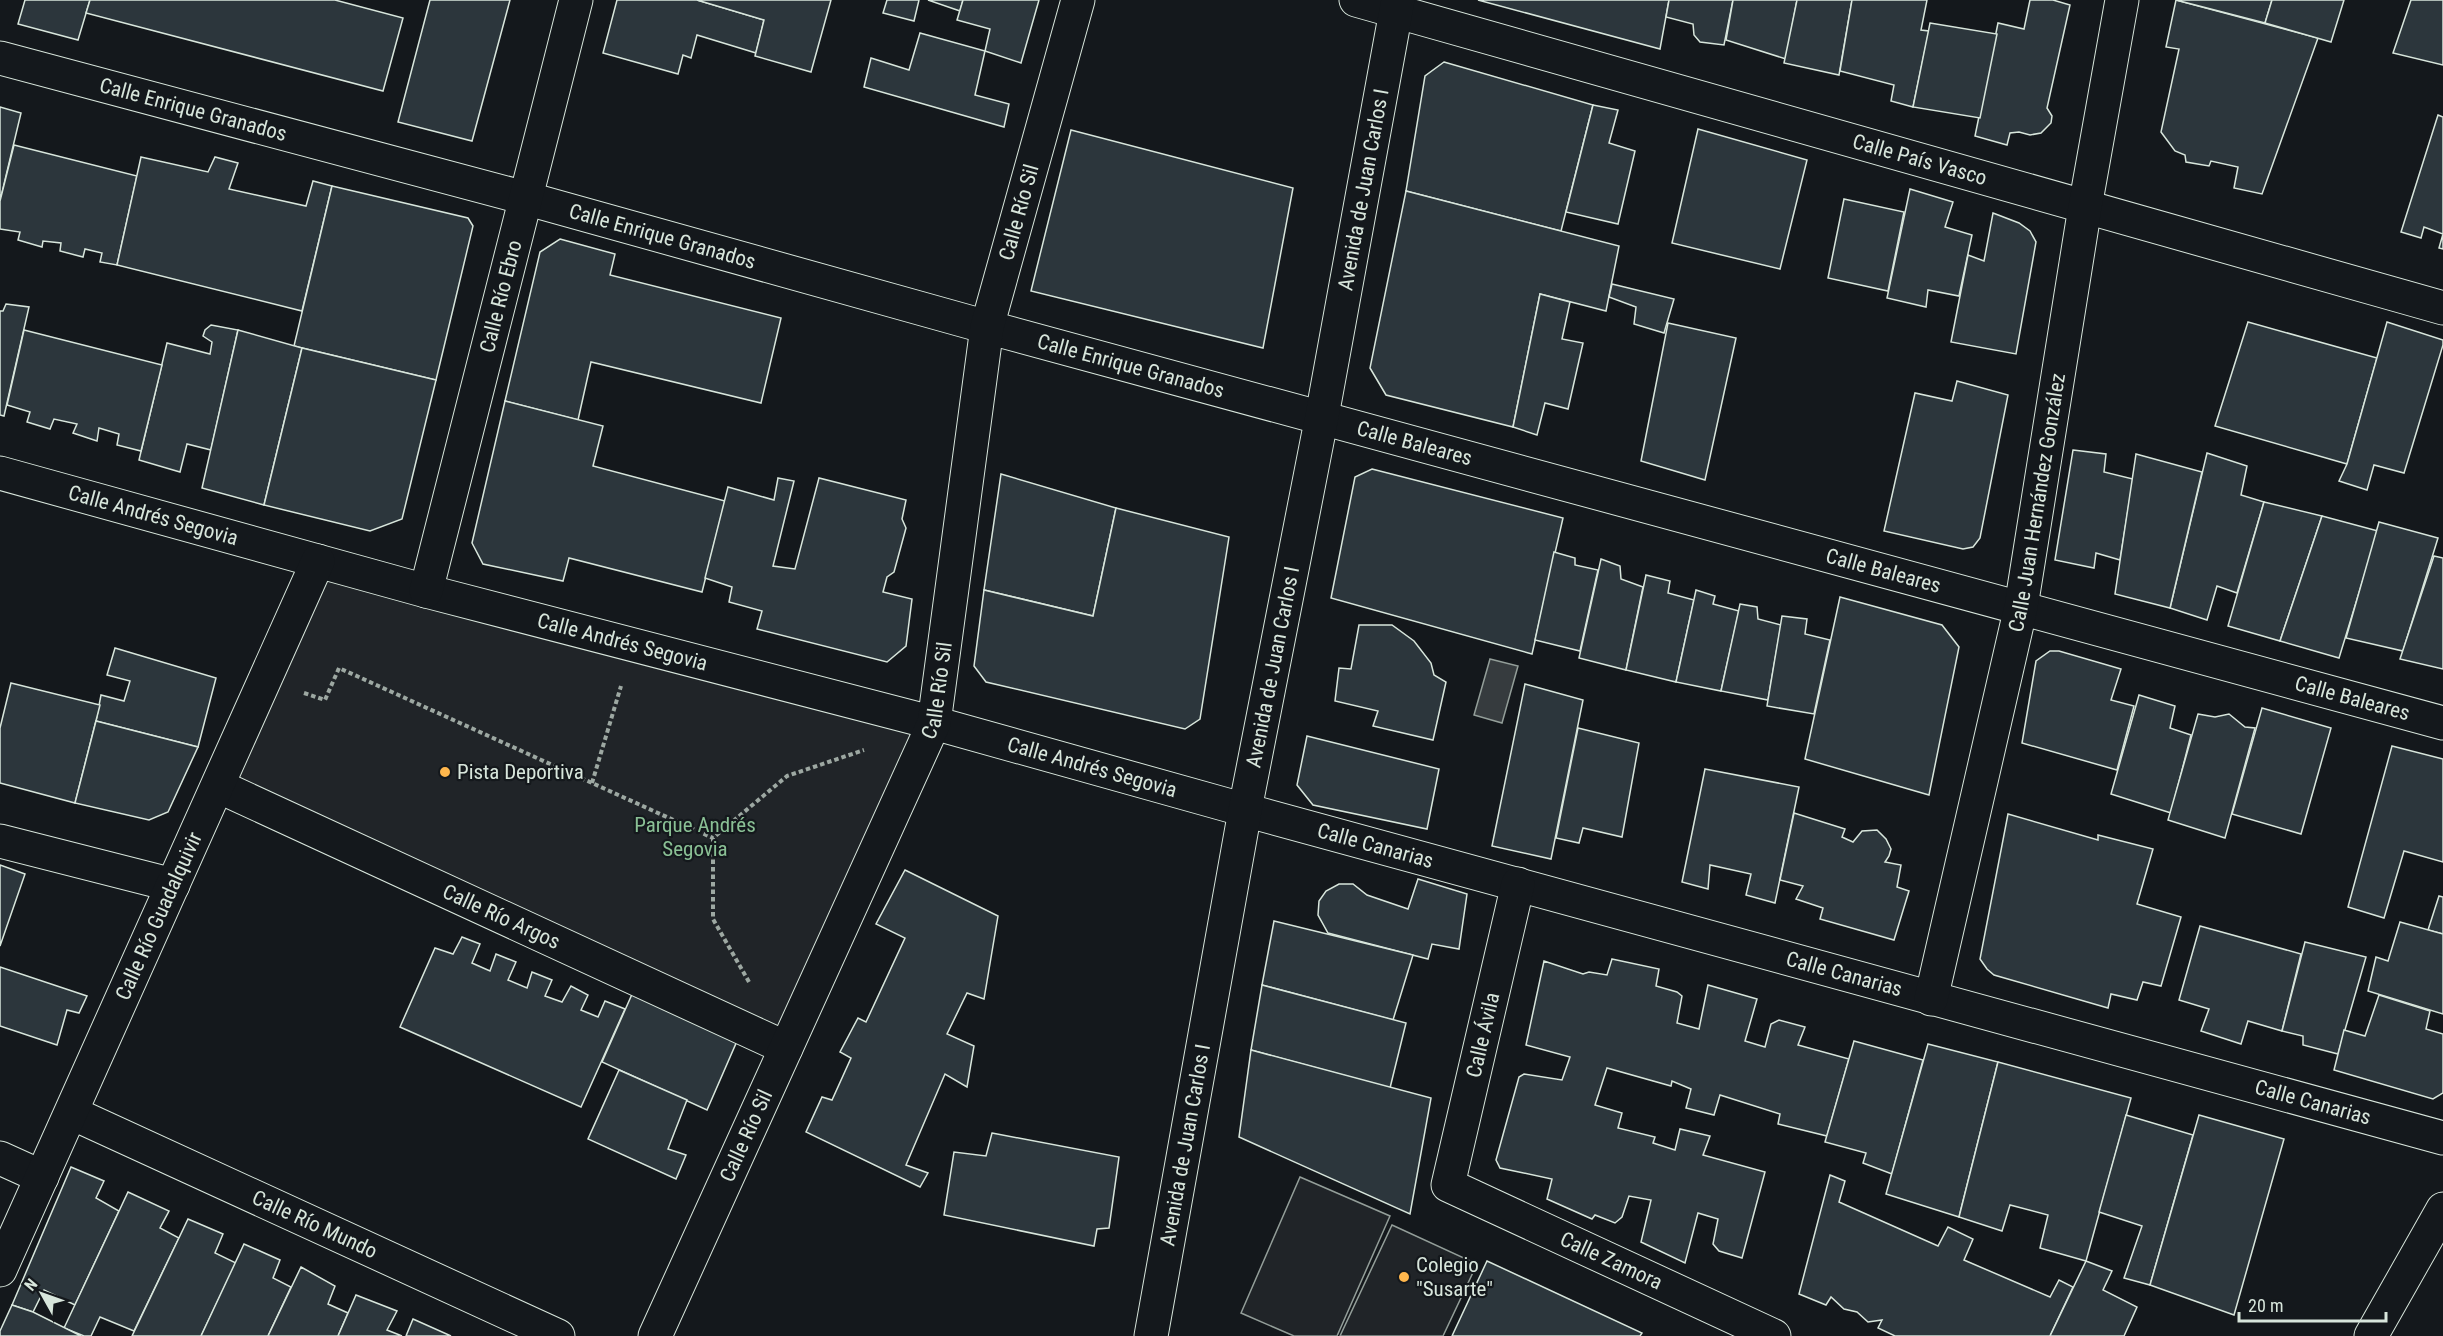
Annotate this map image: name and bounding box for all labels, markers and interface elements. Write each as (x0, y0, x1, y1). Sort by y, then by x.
street label: Calle Enrique Granados (97, 73, 289, 146)
street label: Avenida de Juan Carlos I (1333, 87, 1394, 292)
street label: Calle País Vasco (1850, 129, 1990, 190)
street label: Calle Río Sil (994, 162, 1044, 263)
street label: Calle Enrique Granados (566, 199, 758, 274)
street label: Calle Río Ebro (475, 237, 527, 355)
street label: Calle Enrique Granados (1035, 329, 1227, 403)
street label: Calle Juan Hernández González (2004, 371, 2070, 634)
street label: Calle Baleares (1354, 416, 1475, 470)
street label: Calle Andrés Segovia (66, 481, 241, 550)
street label: Calle Baleares (1823, 544, 1944, 598)
street label: Avenida de Juan Carlos I (1241, 564, 1304, 770)
street label: Calle Andrés Segovia (535, 608, 710, 676)
street label: Calle Río Sil (916, 640, 957, 743)
street label: Calle Baleares (2292, 671, 2413, 725)
street label: Calle Andrés Segovia (1005, 732, 1179, 802)
place label: Pista Deportiva (457, 760, 584, 784)
marker: Pista Deportiva (438, 765, 452, 779)
park label: Parque Andrés Segovia (634, 813, 756, 861)
street label: Calle Canarias (1315, 818, 1436, 873)
street label: Calle Río Guadalquivir (111, 828, 207, 1004)
street label: Calle Río Argos (439, 879, 564, 954)
street label: Calle Canarias (1783, 947, 1905, 1001)
street label: Calle Ávila (1462, 990, 1504, 1080)
street label: Avenida de Juan Carlos I (1155, 1042, 1215, 1248)
street label: Calle Canarias (2252, 1075, 2374, 1130)
street label: Calle Río Sil (715, 1086, 777, 1185)
street label: Calle Río Mundo (248, 1185, 381, 1263)
street label: Calle Zamora (1556, 1227, 1666, 1295)
place label: Colegio "Susarte" (1416, 1253, 1493, 1301)
north arrow (12, 1264, 72, 1324)
marker: Colegio "Susarte" (1397, 1270, 1411, 1284)
text: N (20, 1275, 41, 1295)
scale bar (2239, 1285, 2386, 1323)
text: 20 m (2248, 1295, 2283, 1316)

